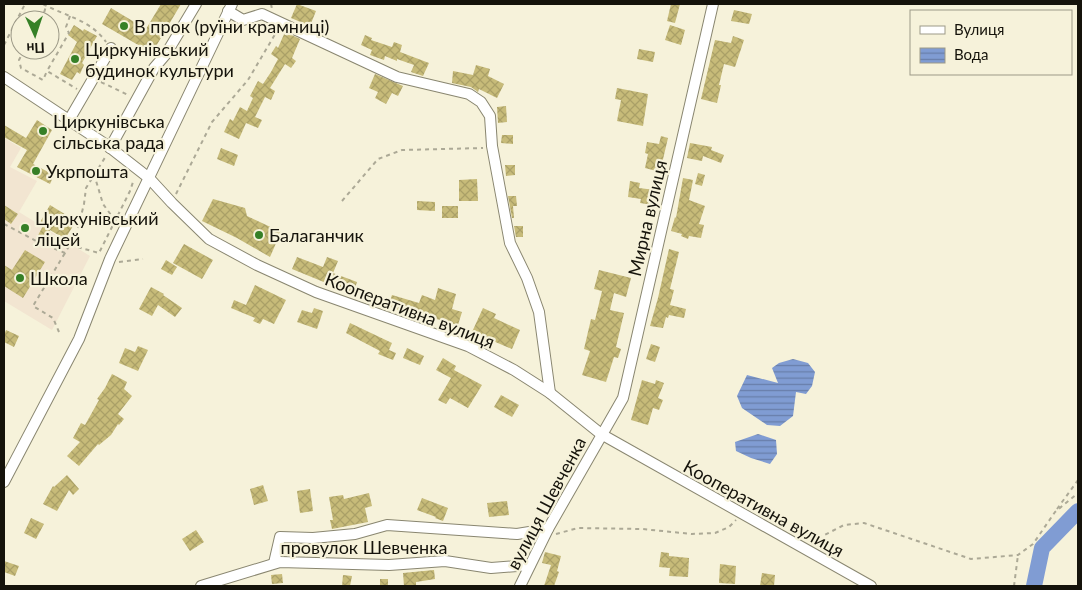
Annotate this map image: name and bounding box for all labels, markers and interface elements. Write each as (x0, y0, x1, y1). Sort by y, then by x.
north arrow (10, 10, 60, 60)
legend (910, 10, 1072, 75)
place label: В прок (руїни крамниці) (134, 15, 329, 37)
marker: В прок (руїни крамниці) (118, 20, 130, 32)
text: Вулиця (954, 20, 1004, 38)
place label: Циркунівський будинок культури (85, 38, 234, 81)
text: Пн (26, 40, 45, 57)
text: Вода (954, 45, 989, 63)
marker: Циркунівський будинок культури (69, 53, 81, 65)
place label: Циркунівська сільська рада (53, 110, 165, 153)
marker: Циркунівська сільська рада (37, 125, 49, 137)
street label: Мирна вулиця (623, 158, 671, 278)
place label: Укрпошта (46, 160, 129, 182)
marker: Укрпошта (30, 165, 42, 177)
place label: Циркунівський ліцей (35, 207, 159, 250)
marker: Циркунівський ліцей (19, 222, 31, 234)
place label: Балаганчик (269, 224, 365, 246)
marker: Балаганчик (253, 229, 265, 241)
place label: Школа (30, 267, 88, 289)
street label: Кооперативна вулиця (322, 267, 498, 353)
marker: Школа (14, 272, 26, 284)
street label: вулиця Шевченка (502, 433, 590, 573)
street label: Кооперативна вулиця (680, 455, 848, 561)
street label: провулок Шевченка (281, 536, 447, 558)

